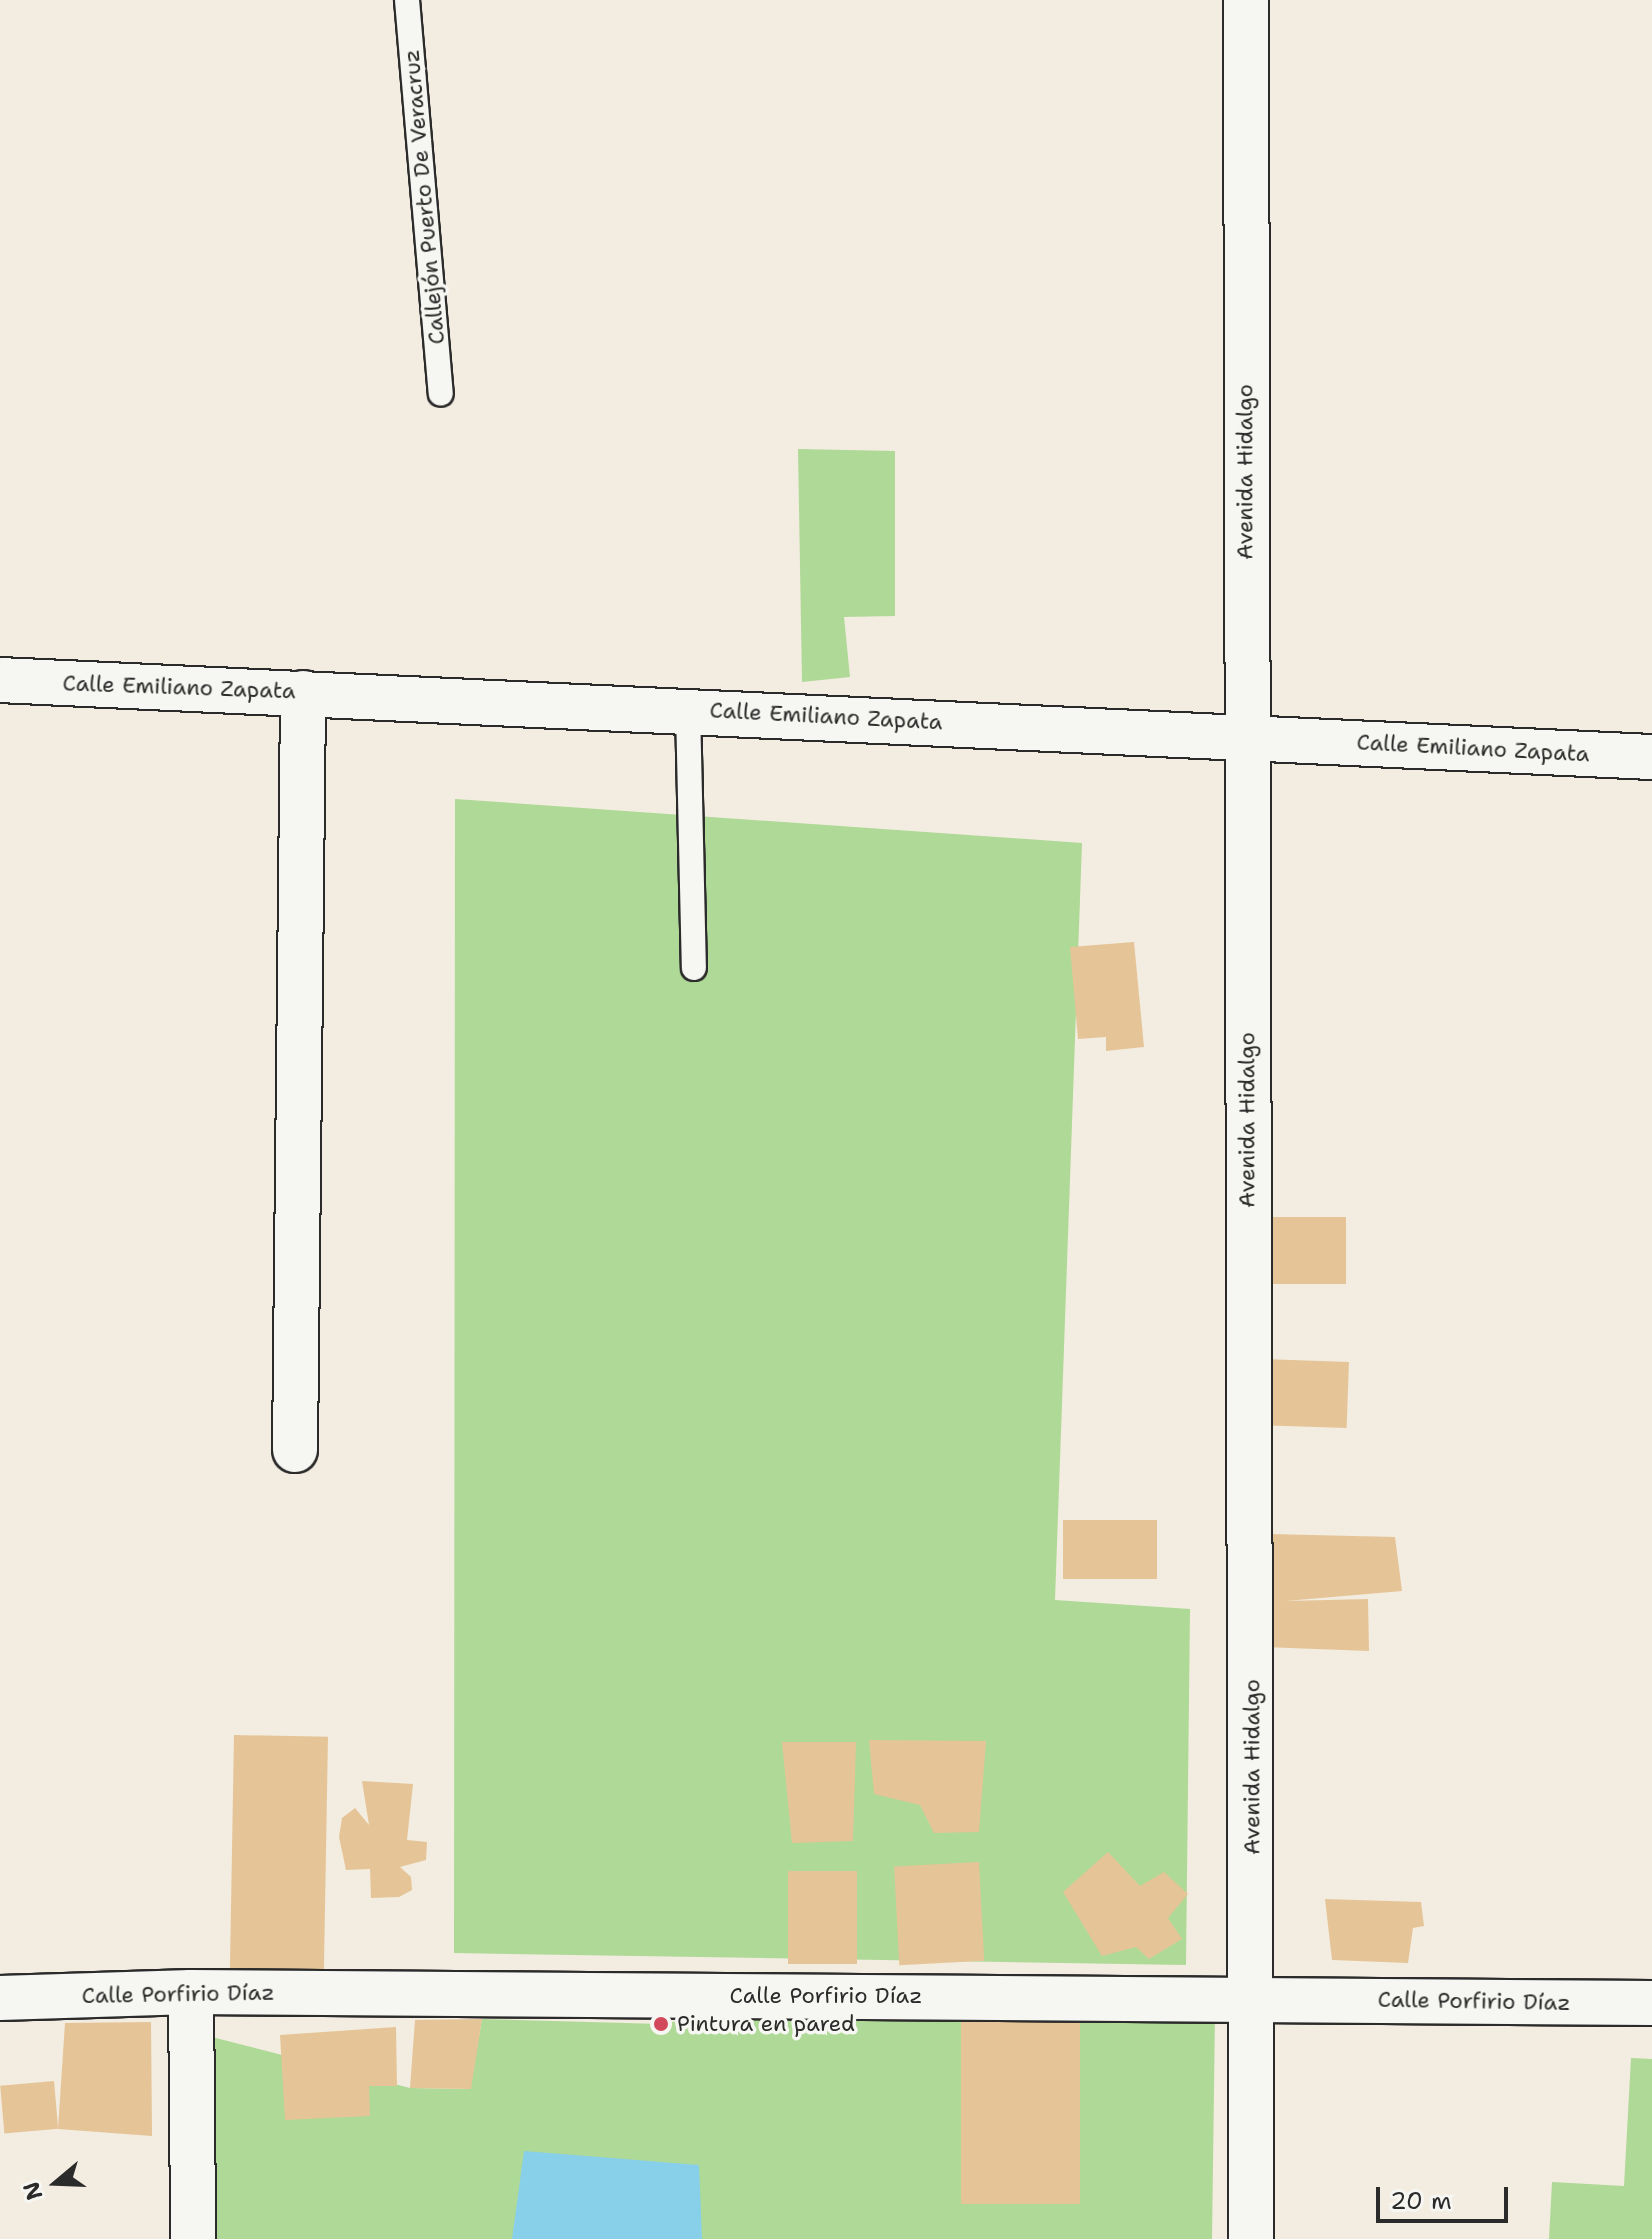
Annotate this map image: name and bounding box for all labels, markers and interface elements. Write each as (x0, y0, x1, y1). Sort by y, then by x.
street label: Callejón Puerto De Veracruz (398, 48, 450, 346)
street label: Avenida Hidalgo (1232, 384, 1258, 560)
street label: Calle Emiliano Zapata (62, 670, 296, 704)
street label: Calle Emiliano Zapata (709, 697, 943, 735)
street label: Calle Emiliano Zapata (1356, 729, 1590, 767)
street label: Avenida Hidalgo (1234, 1032, 1260, 1208)
street label: Avenida Hidalgo (1239, 1679, 1265, 1855)
street label: Calle Porfirio Díaz (81, 1979, 275, 2009)
street label: Calle Porfirio Díaz (730, 1983, 922, 2009)
street label: Calle Porfirio Díaz (1377, 1986, 1571, 2016)
place label: Pintura en pared (677, 2011, 855, 2037)
marker: Pintura en pared (652, 2015, 670, 2033)
north arrow (16, 2143, 96, 2223)
scale bar (1380, 2171, 1512, 2221)
text: N (16, 2178, 49, 2204)
text: 20 m (1390, 2185, 1452, 2217)

